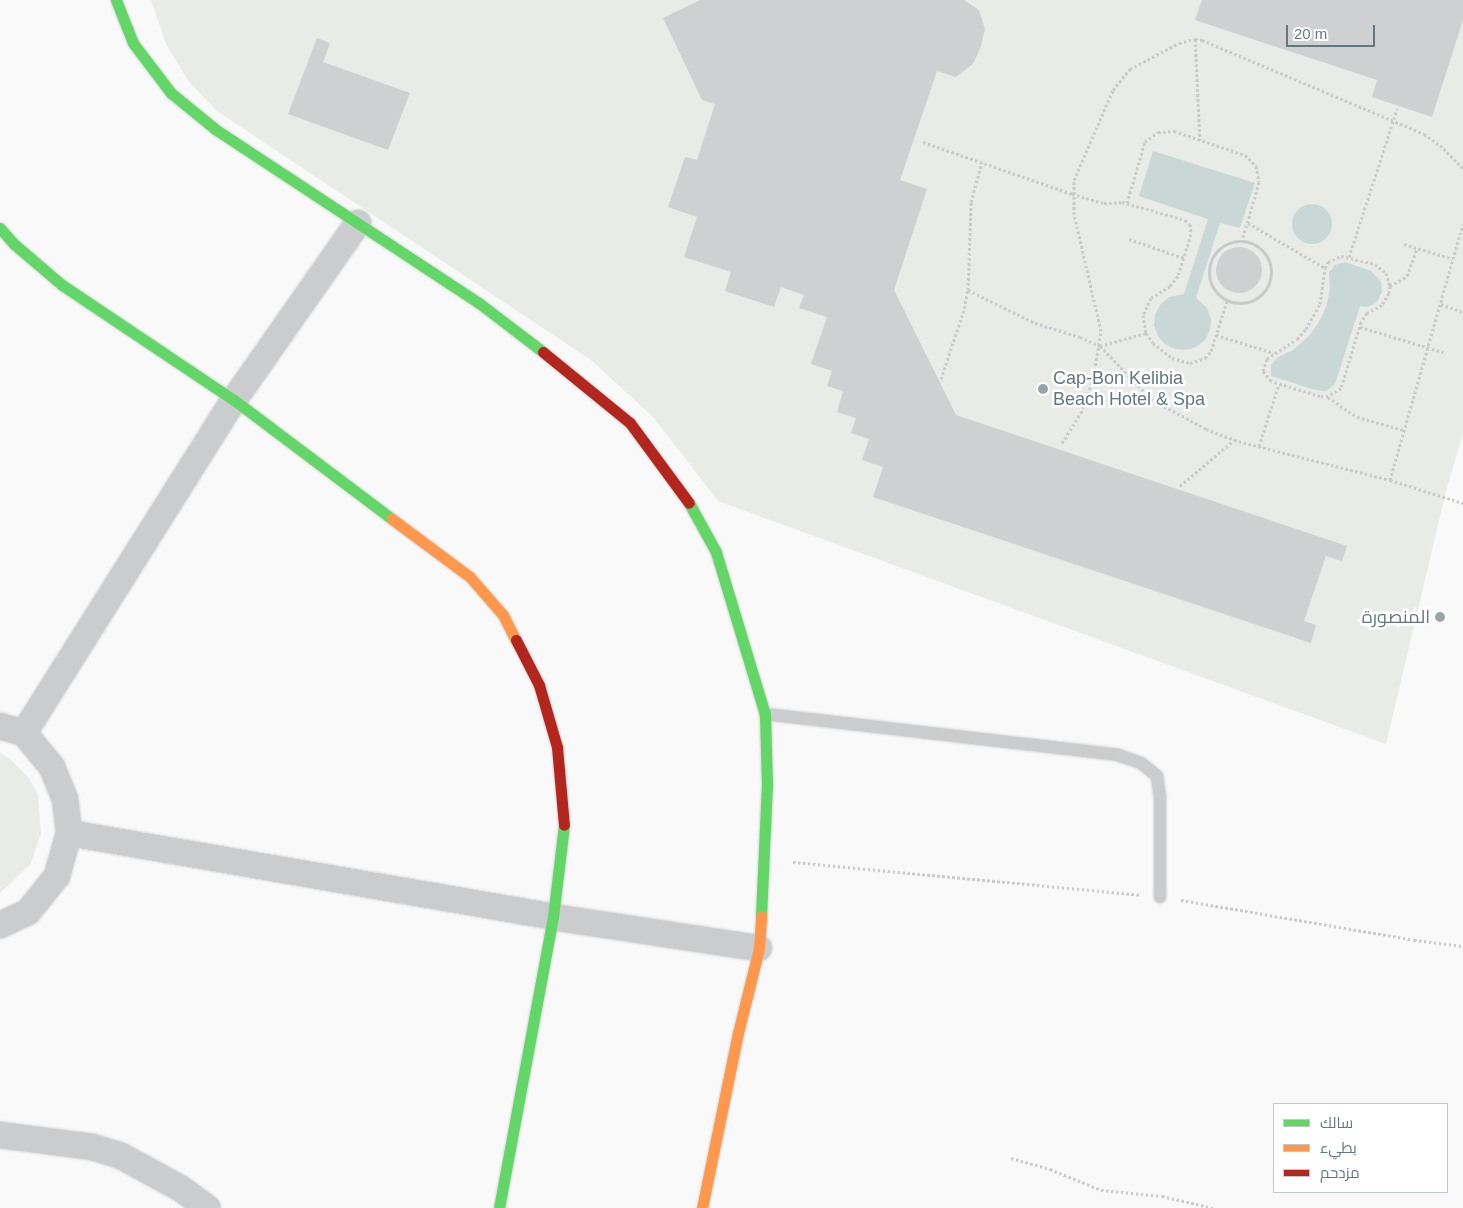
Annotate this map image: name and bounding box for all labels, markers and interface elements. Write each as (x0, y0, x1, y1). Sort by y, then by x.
scale bar (1288, 15, 1377, 47)
text: 20 m (1294, 25, 1327, 42)
place label: Cap-Bon Kelibia Beach Hotel & Spa (1053, 368, 1205, 410)
marker: Cap-Bon Kelibia Beach Hotel & Spa (1037, 383, 1049, 395)
place label: المنصورة (1362, 606, 1430, 628)
marker: المنصورة (1434, 611, 1446, 623)
legend (1273, 1103, 1448, 1193)
text: سالك (1320, 1114, 1353, 1131)
text: بطيء (1320, 1139, 1357, 1156)
text: مزدحم (1320, 1164, 1360, 1181)

